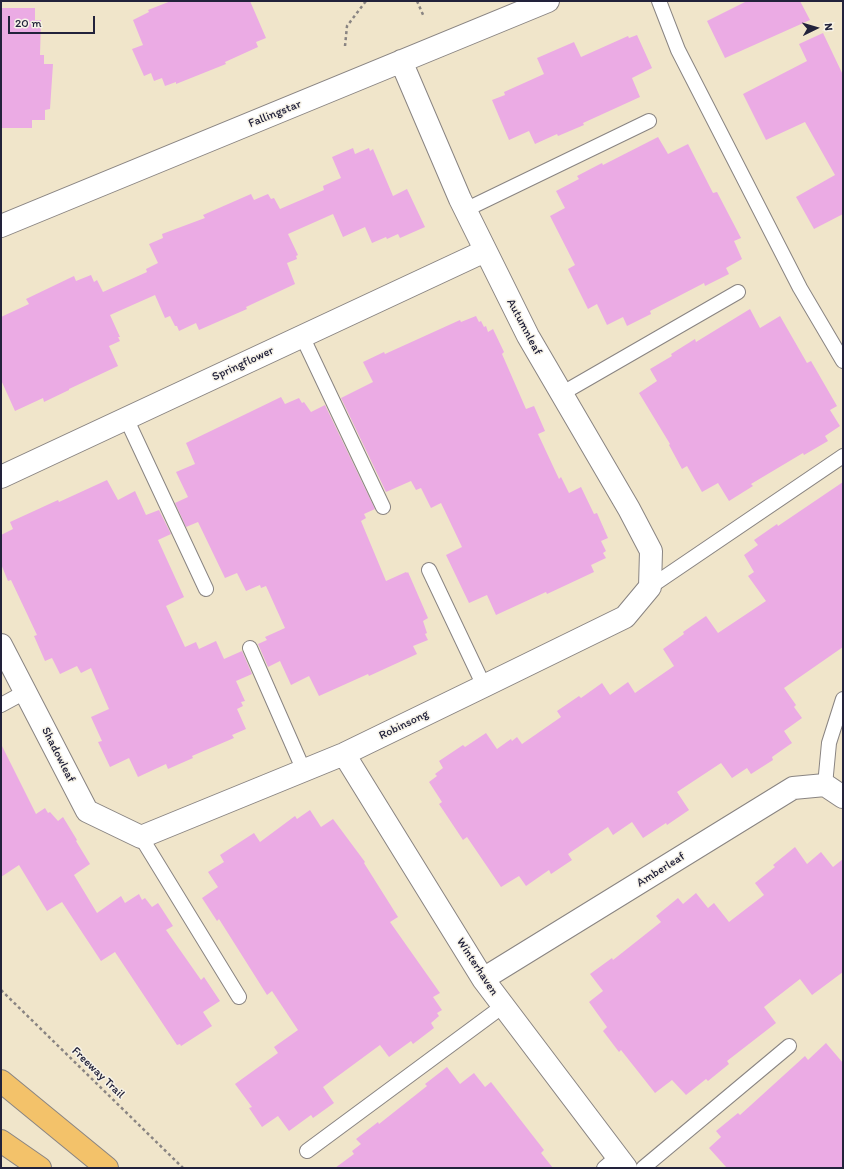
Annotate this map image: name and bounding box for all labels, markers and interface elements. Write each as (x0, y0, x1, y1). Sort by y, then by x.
scale bar (10, 8, 97, 34)
north arrow (796, 8, 836, 48)
text: 20 m (15, 16, 42, 30)
text: N (822, 23, 835, 31)
street label: Fallingstar (246, 97, 304, 131)
street label: Autumnleaf (503, 296, 545, 358)
street label: Springflower (210, 343, 276, 385)
street label: Robinsong (377, 707, 431, 743)
street label: Shadowleaf (38, 725, 78, 785)
street label: Amberleaf (634, 849, 688, 891)
street label: Winterhaven (453, 935, 501, 999)
street label: Freeway Trail (68, 1044, 128, 1102)

